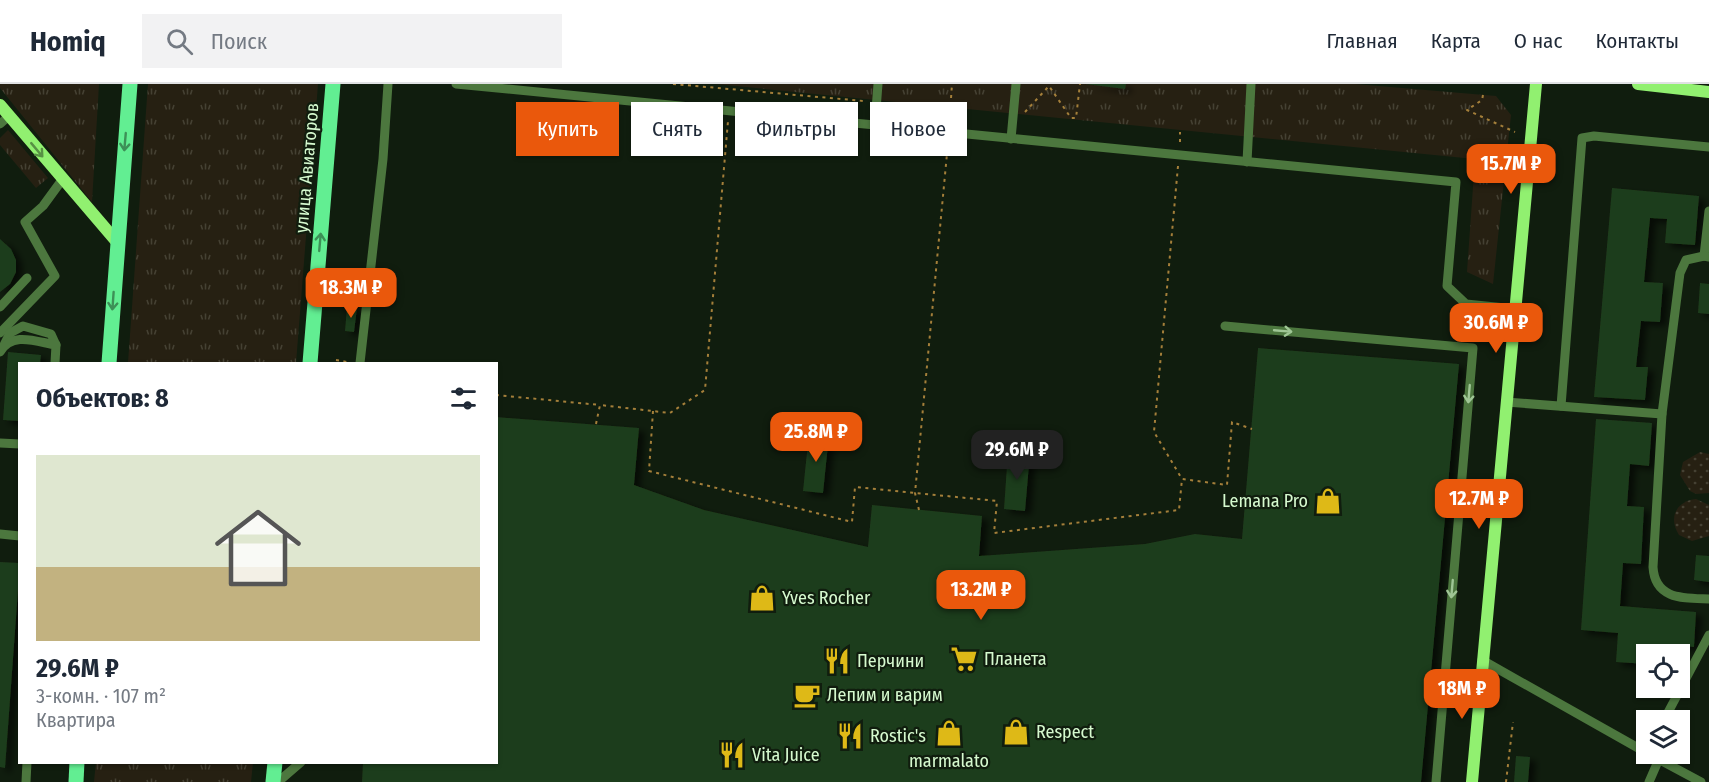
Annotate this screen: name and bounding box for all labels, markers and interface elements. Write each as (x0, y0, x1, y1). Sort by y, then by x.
search box (142, 14, 562, 68)
text: Homiq (30, 25, 106, 58)
icon: search (163, 25, 196, 58)
text: Поиск (211, 28, 267, 55)
text: Главная (1327, 28, 1398, 54)
text: Карта (1431, 28, 1481, 54)
text: О нас (1514, 28, 1562, 54)
text: Контакты (1595, 28, 1679, 54)
street label: улица Авиаторов (290, 102, 324, 234)
chip: Купить (516, 102, 619, 156)
chip: Снять (631, 102, 723, 156)
chip: Фильтры (735, 102, 858, 156)
chip: Новое (870, 102, 967, 156)
one-way arrow (119, 132, 130, 152)
one-way arrow (31, 142, 44, 158)
pin: 15.7M ₽ (1456, 144, 1566, 195)
text: 15.7M ₽ (1481, 151, 1541, 175)
one-way arrow (315, 232, 326, 252)
pin: 18.3M ₽ (296, 268, 406, 319)
text: 18.3M ₽ (320, 275, 382, 299)
one-way arrow (107, 290, 118, 310)
pin: 30.6M ₽ (1441, 303, 1551, 354)
text: 30.6M ₽ (1464, 310, 1528, 334)
one-way arrow (1272, 326, 1292, 337)
icon: filters (447, 382, 480, 415)
text: Объектов: 8 (36, 383, 169, 414)
one-way arrow (1463, 384, 1474, 404)
pin: 25.8M ₽ (761, 412, 871, 463)
text: 25.8M ₽ (784, 419, 848, 443)
pin: 29.6M ₽ (962, 430, 1072, 481)
text: 29.6M ₽ (985, 437, 1049, 461)
pin: 12.7M ₽ (1424, 479, 1534, 530)
shop icon: Lemana Pro (1313, 486, 1343, 516)
text: 12.7M ₽ (1449, 486, 1509, 510)
place label: Lemana Pro (1222, 490, 1308, 512)
icon: home (204, 494, 312, 602)
pin: 13.2M ₽ (926, 570, 1036, 621)
text: 13.2M ₽ (950, 577, 1012, 601)
one-way arrow (1446, 578, 1457, 598)
shop icon: Yves Rocher (747, 583, 777, 613)
place label: Yves Rocher (782, 587, 871, 609)
supermarket icon: Планета (949, 644, 979, 674)
map controls (1636, 644, 1690, 764)
button: locate (1636, 644, 1690, 698)
restaurant icon: Перчини (822, 646, 852, 676)
place label: Планета (984, 648, 1047, 670)
place label: Перчини (857, 650, 924, 672)
text: 29.6M ₽ (36, 653, 119, 684)
pin: 18M ₽ (1420, 669, 1504, 720)
text: 18M ₽ (1438, 676, 1486, 700)
cafe icon: Лепим и варим (792, 680, 822, 710)
text: 3-комн. · 107 m² (36, 684, 166, 708)
place label: Лепим и варим (827, 684, 943, 706)
text: Квартира (36, 708, 116, 732)
button: layers (1636, 710, 1690, 764)
shop icon: Respect (1001, 717, 1031, 747)
shop icon: marmalato (934, 718, 964, 748)
restaurant icon: Rostic's (835, 721, 865, 751)
place label: Respect (1036, 721, 1094, 743)
place label: Rostic's (870, 725, 926, 747)
restaurant icon: Vita Juice (717, 740, 747, 770)
place label: Vita Juice (752, 744, 820, 766)
place label: marmalato (909, 750, 989, 772)

